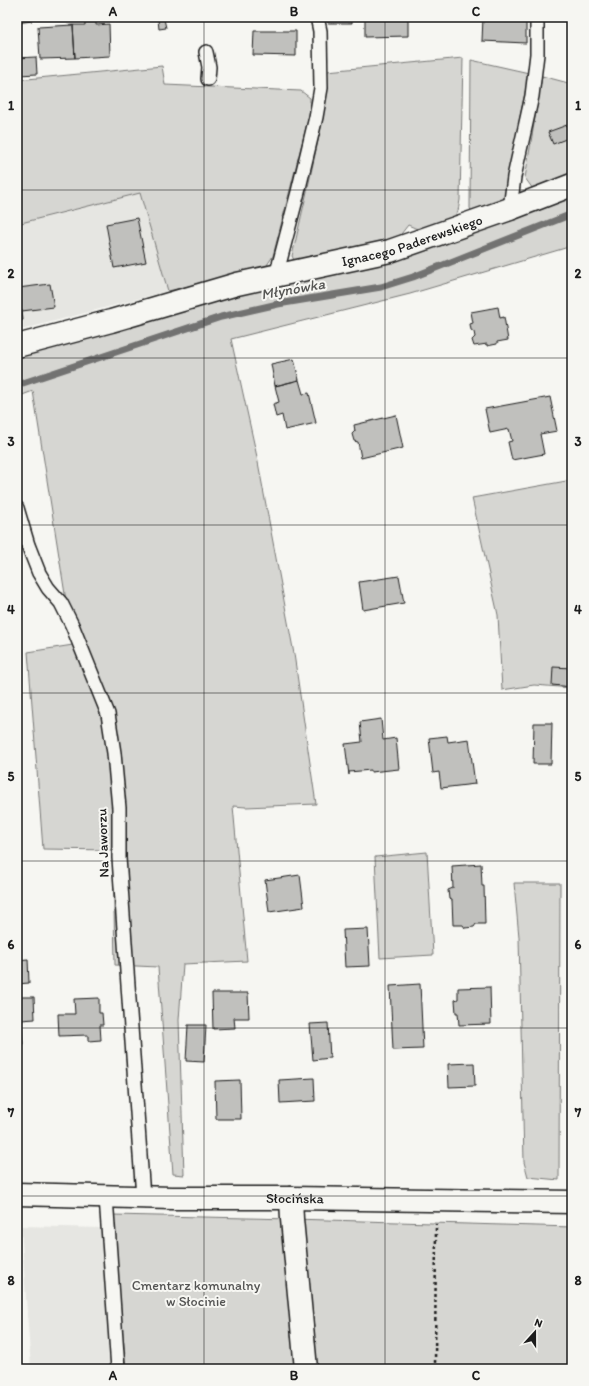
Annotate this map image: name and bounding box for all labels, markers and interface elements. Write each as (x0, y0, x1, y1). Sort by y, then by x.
text: A (108, 4, 118, 19)
text: B (290, 4, 299, 19)
text: C (472, 4, 481, 19)
text: 1 (8, 98, 14, 113)
text: 1 (575, 98, 581, 113)
street label: Ignacego Paderewskiego (340, 211, 485, 270)
text: 2 (8, 266, 15, 281)
text: 2 (575, 266, 582, 281)
water label: Młynówka (260, 274, 327, 303)
text: 3 (7, 434, 15, 449)
text: 3 (574, 434, 582, 449)
text: 4 (7, 602, 15, 617)
text: 4 (574, 602, 582, 617)
text: 5 (8, 769, 15, 784)
text: 5 (575, 769, 582, 784)
street label: Na Jaworzu (93, 808, 113, 878)
text: 6 (8, 937, 15, 952)
text: 6 (575, 937, 582, 952)
text: 7 (7, 1105, 15, 1120)
text: 7 (574, 1105, 582, 1120)
street label: Słocińska (266, 1190, 325, 1207)
text: 8 (7, 1273, 15, 1288)
text: 8 (574, 1273, 582, 1288)
park label: Cmentarz komunalny w Słocinie (132, 1277, 261, 1310)
north arrow (515, 1312, 555, 1352)
text: N (533, 1316, 544, 1331)
text: A (108, 1368, 118, 1383)
text: B (290, 1368, 299, 1383)
text: C (472, 1368, 481, 1383)

